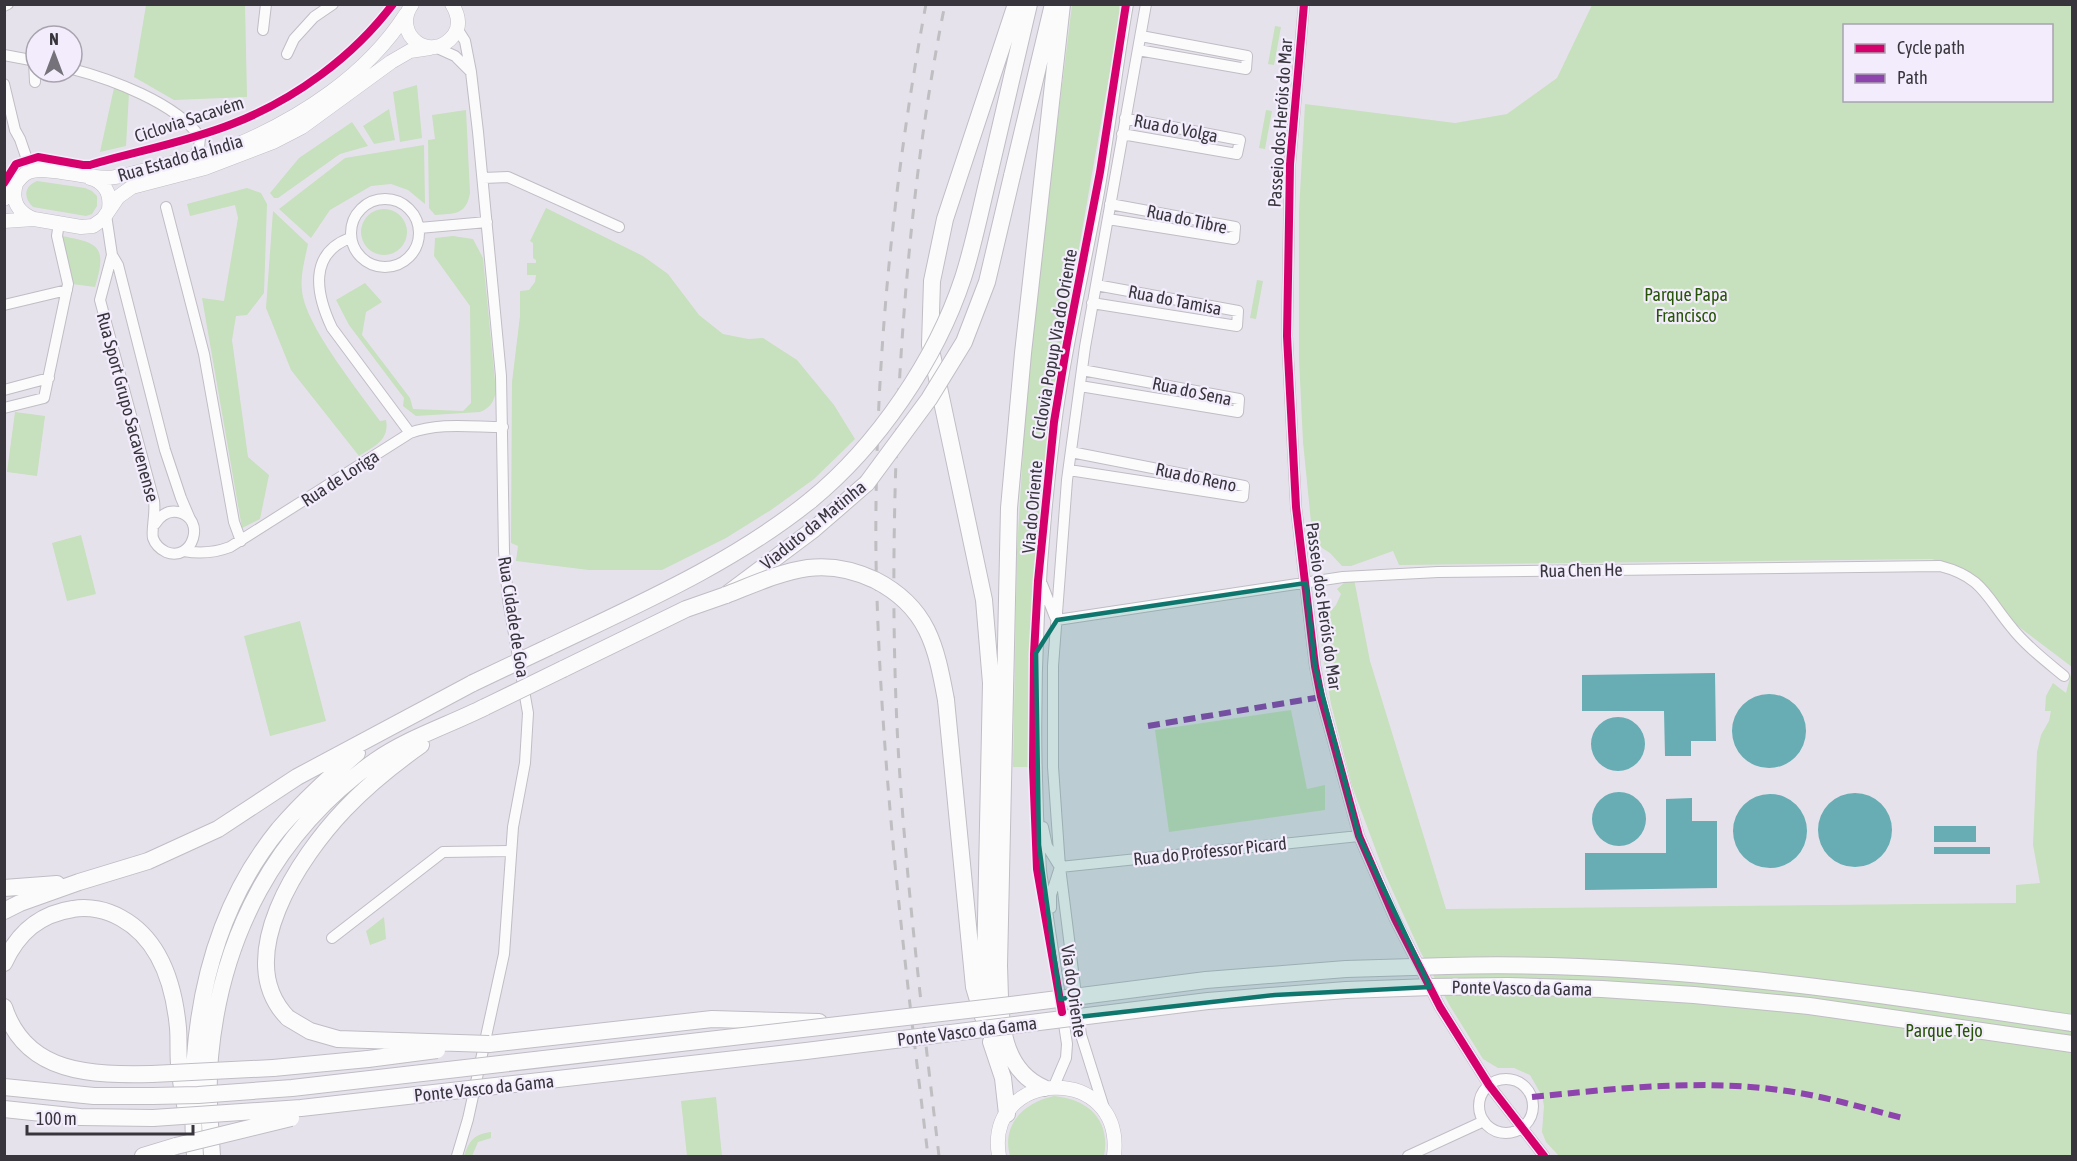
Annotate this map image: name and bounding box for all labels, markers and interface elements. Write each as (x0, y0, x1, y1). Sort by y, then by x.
north arrow (24, 24, 84, 84)
legend (1843, 24, 2053, 102)
text: N (49, 30, 59, 48)
street label: Passeio dos Heróis do Mar (1264, 37, 1296, 208)
text: Cycle path (1897, 37, 1965, 58)
text: Path (1897, 67, 1928, 88)
street label: Ciclovia Sacavém (132, 91, 246, 147)
street label: Rua do Volga (1132, 110, 1220, 146)
street label: Rua Estado da Índia (115, 130, 245, 186)
street label: Rua do Tibre (1145, 200, 1229, 238)
street label: Ciclovia Popup Via do Oriente (1027, 247, 1081, 441)
street label: Rua do Tamisa (1126, 281, 1224, 319)
park label: Parque Papa Francisco (1644, 284, 1728, 326)
street label: Rua Sport Grupo Sacavenense (93, 310, 163, 504)
street label: Rua do Sena (1150, 372, 1234, 410)
street label: Rua de Loriga (297, 445, 383, 511)
street label: Rua do Reno (1154, 458, 1238, 496)
street label: Via do Oriente (1017, 460, 1047, 554)
street label: Viaduto da Matinha (756, 476, 870, 574)
street label: Passeio dos Heróis do Mar (1302, 521, 1346, 692)
street label: Rua Cidade de Goa (494, 555, 534, 679)
street label: Rua Chen He (1539, 559, 1623, 581)
street label: Rua do Professor Picard (1132, 833, 1288, 869)
street label: Via do Oriente (1057, 943, 1091, 1039)
street label: Ponte Vasco da Gama (1451, 976, 1593, 1000)
street label: Ponte Vasco da Gama (896, 1012, 1038, 1050)
park label: Parque Tejo (1905, 1020, 1983, 1041)
street label: Ponte Vasco da Gama (413, 1070, 555, 1106)
scale bar (27, 1098, 194, 1136)
text: 100 m (36, 1108, 77, 1129)

